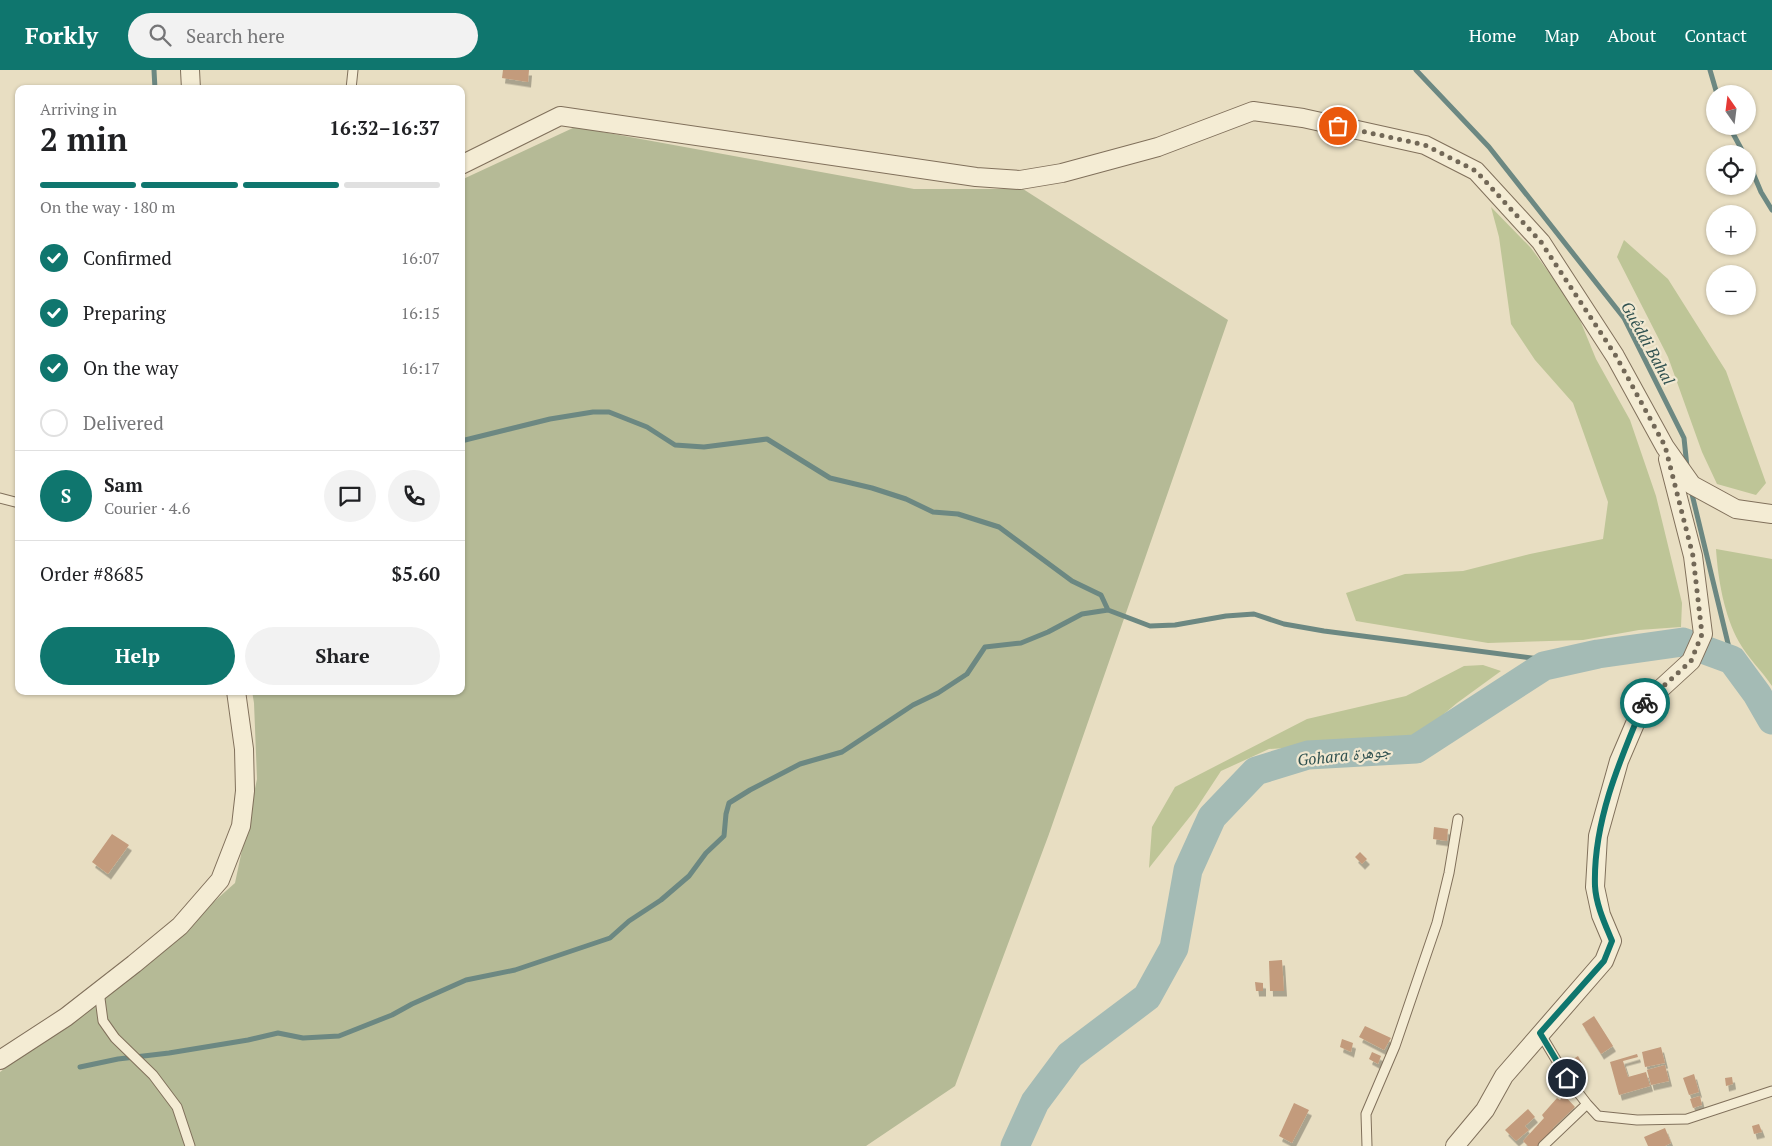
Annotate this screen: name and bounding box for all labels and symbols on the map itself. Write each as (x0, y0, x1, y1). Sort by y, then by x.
north arrow (1706, 85, 1756, 135)
pin (1317, 105, 1359, 147)
water label: Guêddi Bahal (1616, 297, 1680, 389)
courier (1620, 678, 1670, 728)
water label: Gohara جوهرة (1296, 739, 1393, 771)
pin (1546, 1057, 1588, 1099)

